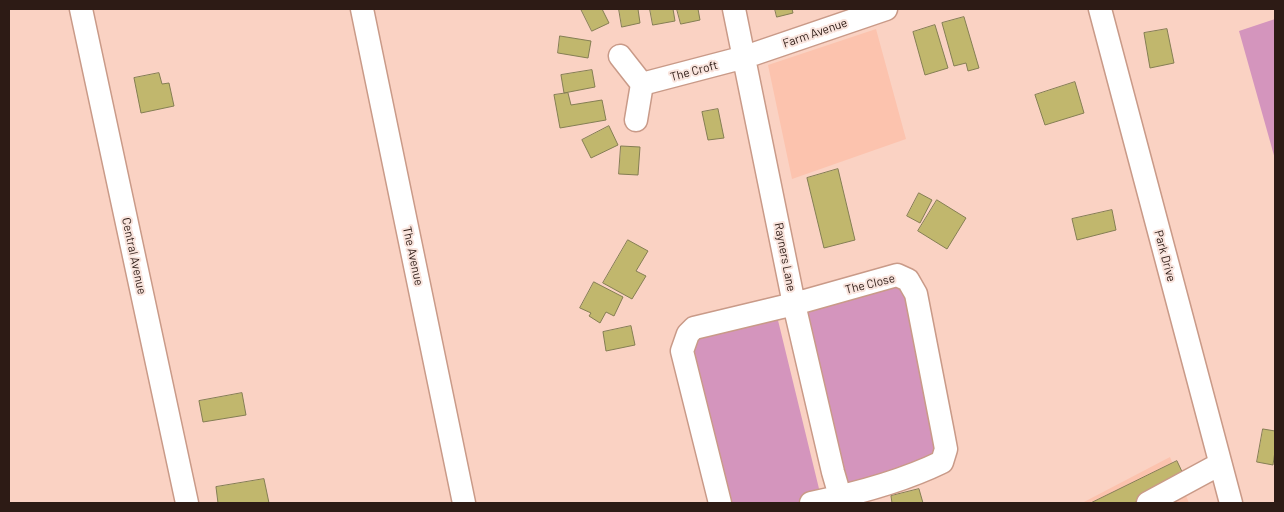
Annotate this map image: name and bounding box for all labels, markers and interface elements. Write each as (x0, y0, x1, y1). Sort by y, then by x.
street label: Farm Avenue (781, 15, 849, 51)
street label: The Croft (669, 58, 719, 84)
street label: Central Avenue (119, 216, 149, 296)
street label: Rayners Lane (771, 221, 799, 293)
street label: The Avenue (400, 225, 426, 287)
street label: Park Drive (1151, 229, 1179, 283)
street label: The Close (844, 271, 896, 297)

